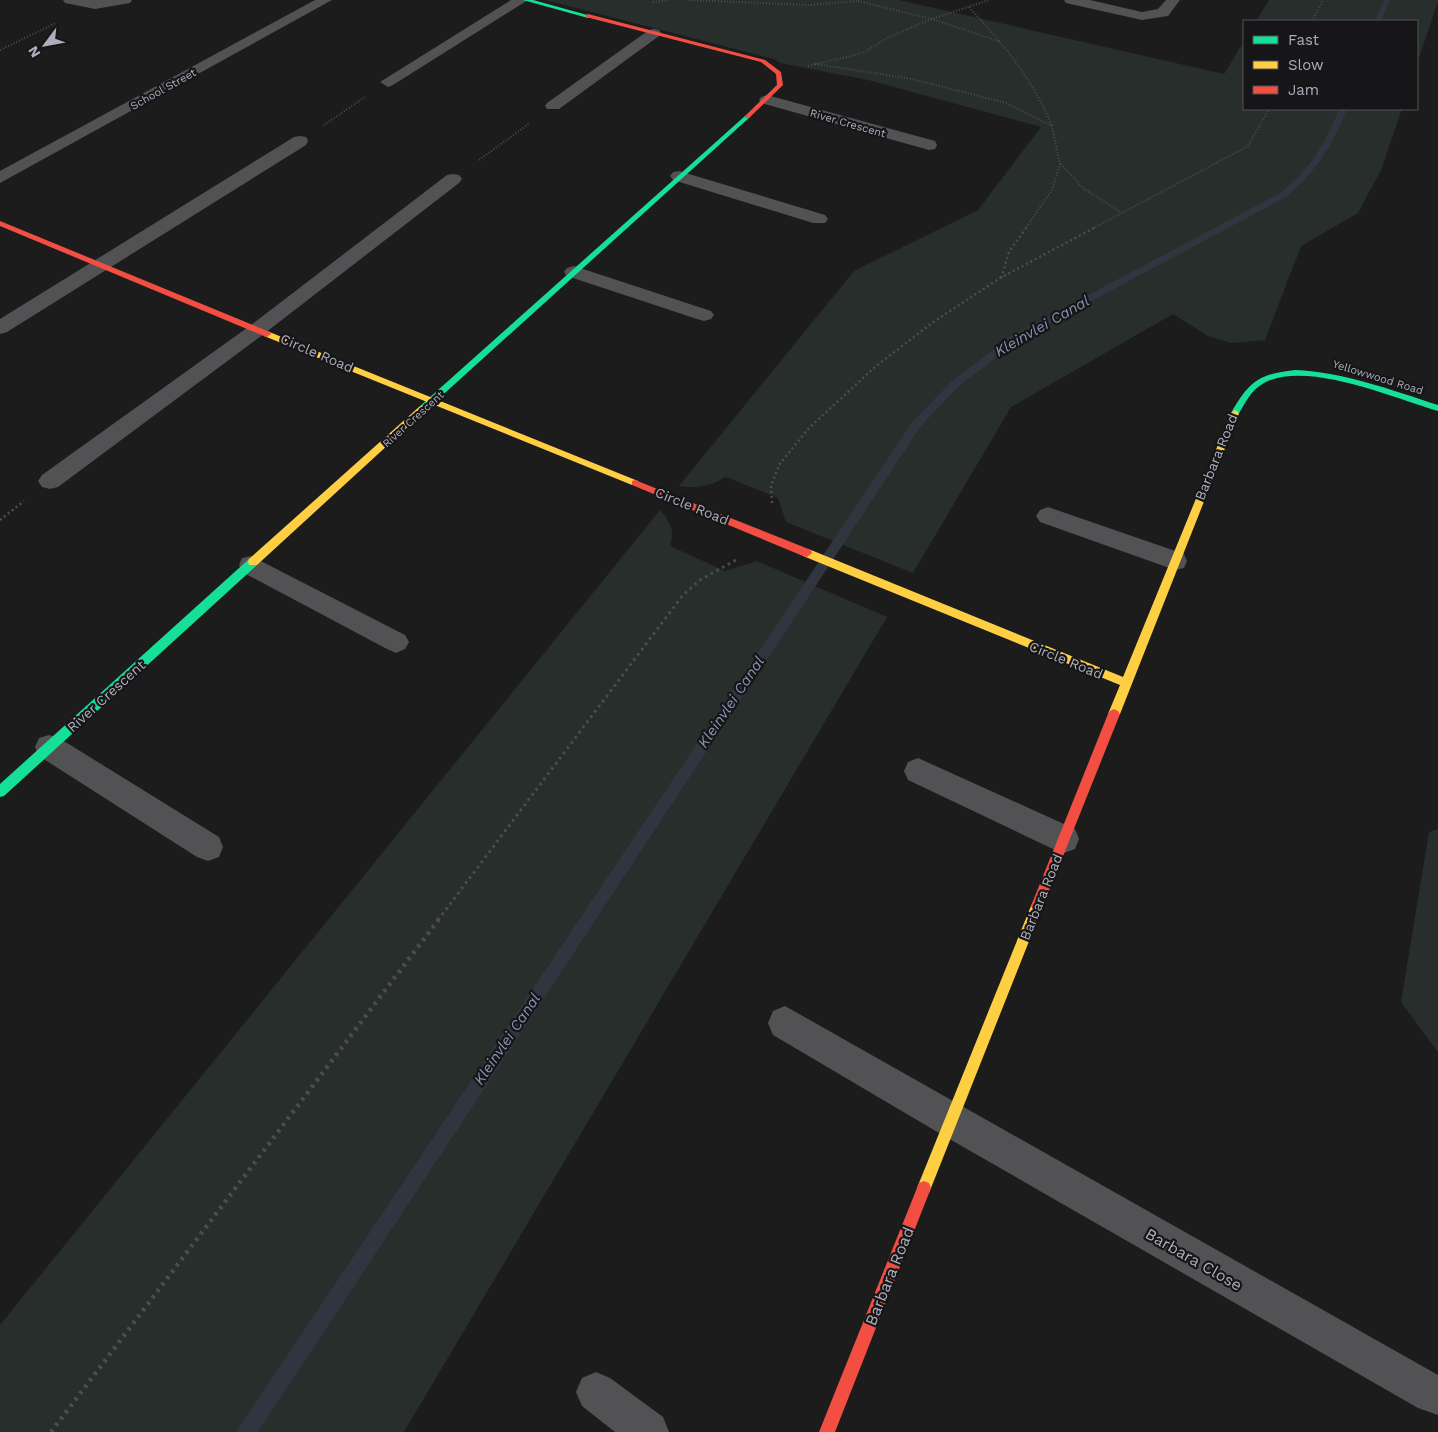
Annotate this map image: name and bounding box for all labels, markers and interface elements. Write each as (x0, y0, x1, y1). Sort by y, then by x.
north arrow (20, 20, 70, 70)
legend (1243, 20, 1418, 110)
text: Fast (1288, 31, 1320, 49)
text: N (24, 43, 44, 61)
text: Slow (1288, 56, 1324, 74)
street label: School Street (128, 66, 199, 113)
text: Jam (1288, 81, 1319, 99)
street label: River Crescent (809, 106, 888, 141)
water label: Kleinvlei Canal (991, 291, 1093, 360)
street label: Circle Road (278, 330, 356, 376)
street label: Yellowwood Road (1331, 358, 1425, 397)
street label: River Crescent (380, 388, 447, 450)
street label: Barbara Road (1191, 412, 1241, 502)
street label: Circle Road (653, 484, 731, 528)
street label: Circle Road (1027, 638, 1105, 682)
water label: Kleinvlei Canal (694, 652, 768, 751)
street label: River Crescent (64, 657, 148, 735)
street label: Barbara Road (1016, 852, 1066, 942)
water label: Kleinvlei Canal (470, 989, 544, 1088)
street label: Barbara Road (861, 1224, 918, 1328)
street label: Barbara Close (1142, 1224, 1246, 1295)

